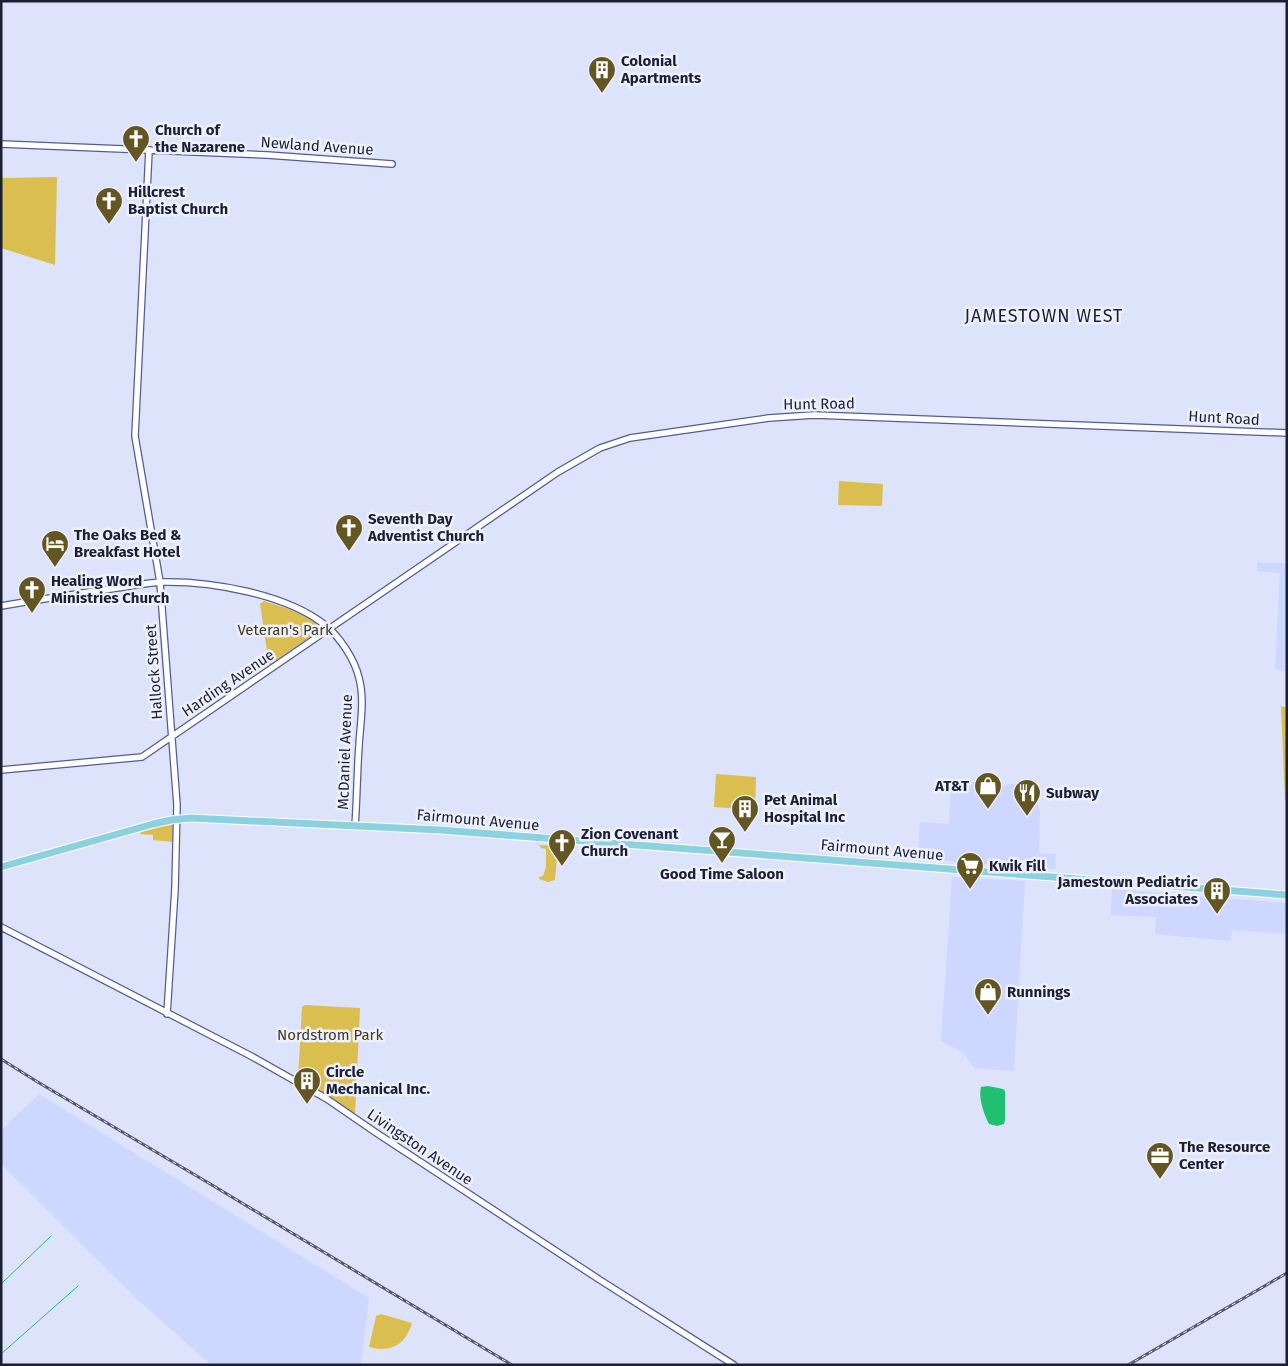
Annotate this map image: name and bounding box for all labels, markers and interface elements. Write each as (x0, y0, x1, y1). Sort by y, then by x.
place label: Colonial Apartments (620, 52, 701, 87)
building icon: Colonial Apartments (587, 55, 617, 94)
place label: Church of the Nazarene (155, 121, 245, 156)
church icon: Church of the Nazarene (121, 124, 151, 163)
street label: Newland Avenue (260, 133, 374, 159)
place label: Hillcrest Baptist Church (128, 183, 228, 218)
church icon: Hillcrest Baptist Church (94, 186, 124, 225)
district label: JAMESTOWN WEST (965, 305, 1123, 327)
street label: Hunt Road (783, 394, 855, 414)
street label: Hunt Road (1188, 407, 1260, 429)
place label: Seventh Day Adventist Church (367, 510, 484, 545)
church icon: Seventh Day Adventist Church (334, 513, 364, 552)
place label: The Oaks Bed & Breakfast Hotel (74, 526, 182, 561)
hotel icon: The Oaks Bed & Breakfast Hotel (40, 529, 70, 568)
place label: Healing Word Ministries Church (51, 572, 169, 607)
church icon: Healing Word Ministries Church (17, 575, 47, 614)
park label: Veteran's Park (237, 621, 333, 639)
street label: Hallock Street (142, 623, 166, 720)
street label: Harding Avenue (179, 646, 277, 720)
street label: McDaniel Avenue (334, 694, 356, 810)
shop icon: AT&T (973, 771, 1003, 810)
place label: AT&T (934, 777, 970, 795)
restaurant icon: Subway (1012, 778, 1042, 817)
place label: Subway (1046, 784, 1099, 802)
place label: Pet Animal Hospital Inc (764, 791, 846, 826)
building icon: Pet Animal Hospital Inc (730, 794, 760, 833)
street label: Fairmount Avenue (416, 806, 540, 834)
place label: Zion Covenant Church (581, 825, 679, 860)
bar icon: Good Time Saloon (707, 825, 737, 864)
church icon: Zion Covenant Church (547, 828, 577, 867)
street label: Fairmount Avenue (820, 836, 944, 864)
supermarket icon: Kwik Fill (955, 851, 985, 890)
place label: Kwik Fill (989, 857, 1046, 875)
place label: Good Time Saloon (660, 865, 784, 883)
place label: Jamestown Pediatric Associates (1057, 873, 1199, 908)
building icon: Jamestown Pediatric Associates (1202, 876, 1232, 915)
shop icon: Runnings (973, 977, 1003, 1016)
place label: Runnings (1007, 983, 1070, 1001)
park label: Nordstrom Park (277, 1026, 383, 1044)
place label: Circle Mechanical Inc. (326, 1063, 431, 1098)
building icon: Circle Mechanical Inc. (292, 1066, 322, 1105)
street label: Livingston Avenue (364, 1105, 476, 1189)
place label: The Resource Center (1179, 1138, 1270, 1173)
office icon: The Resource Center (1145, 1141, 1175, 1180)

